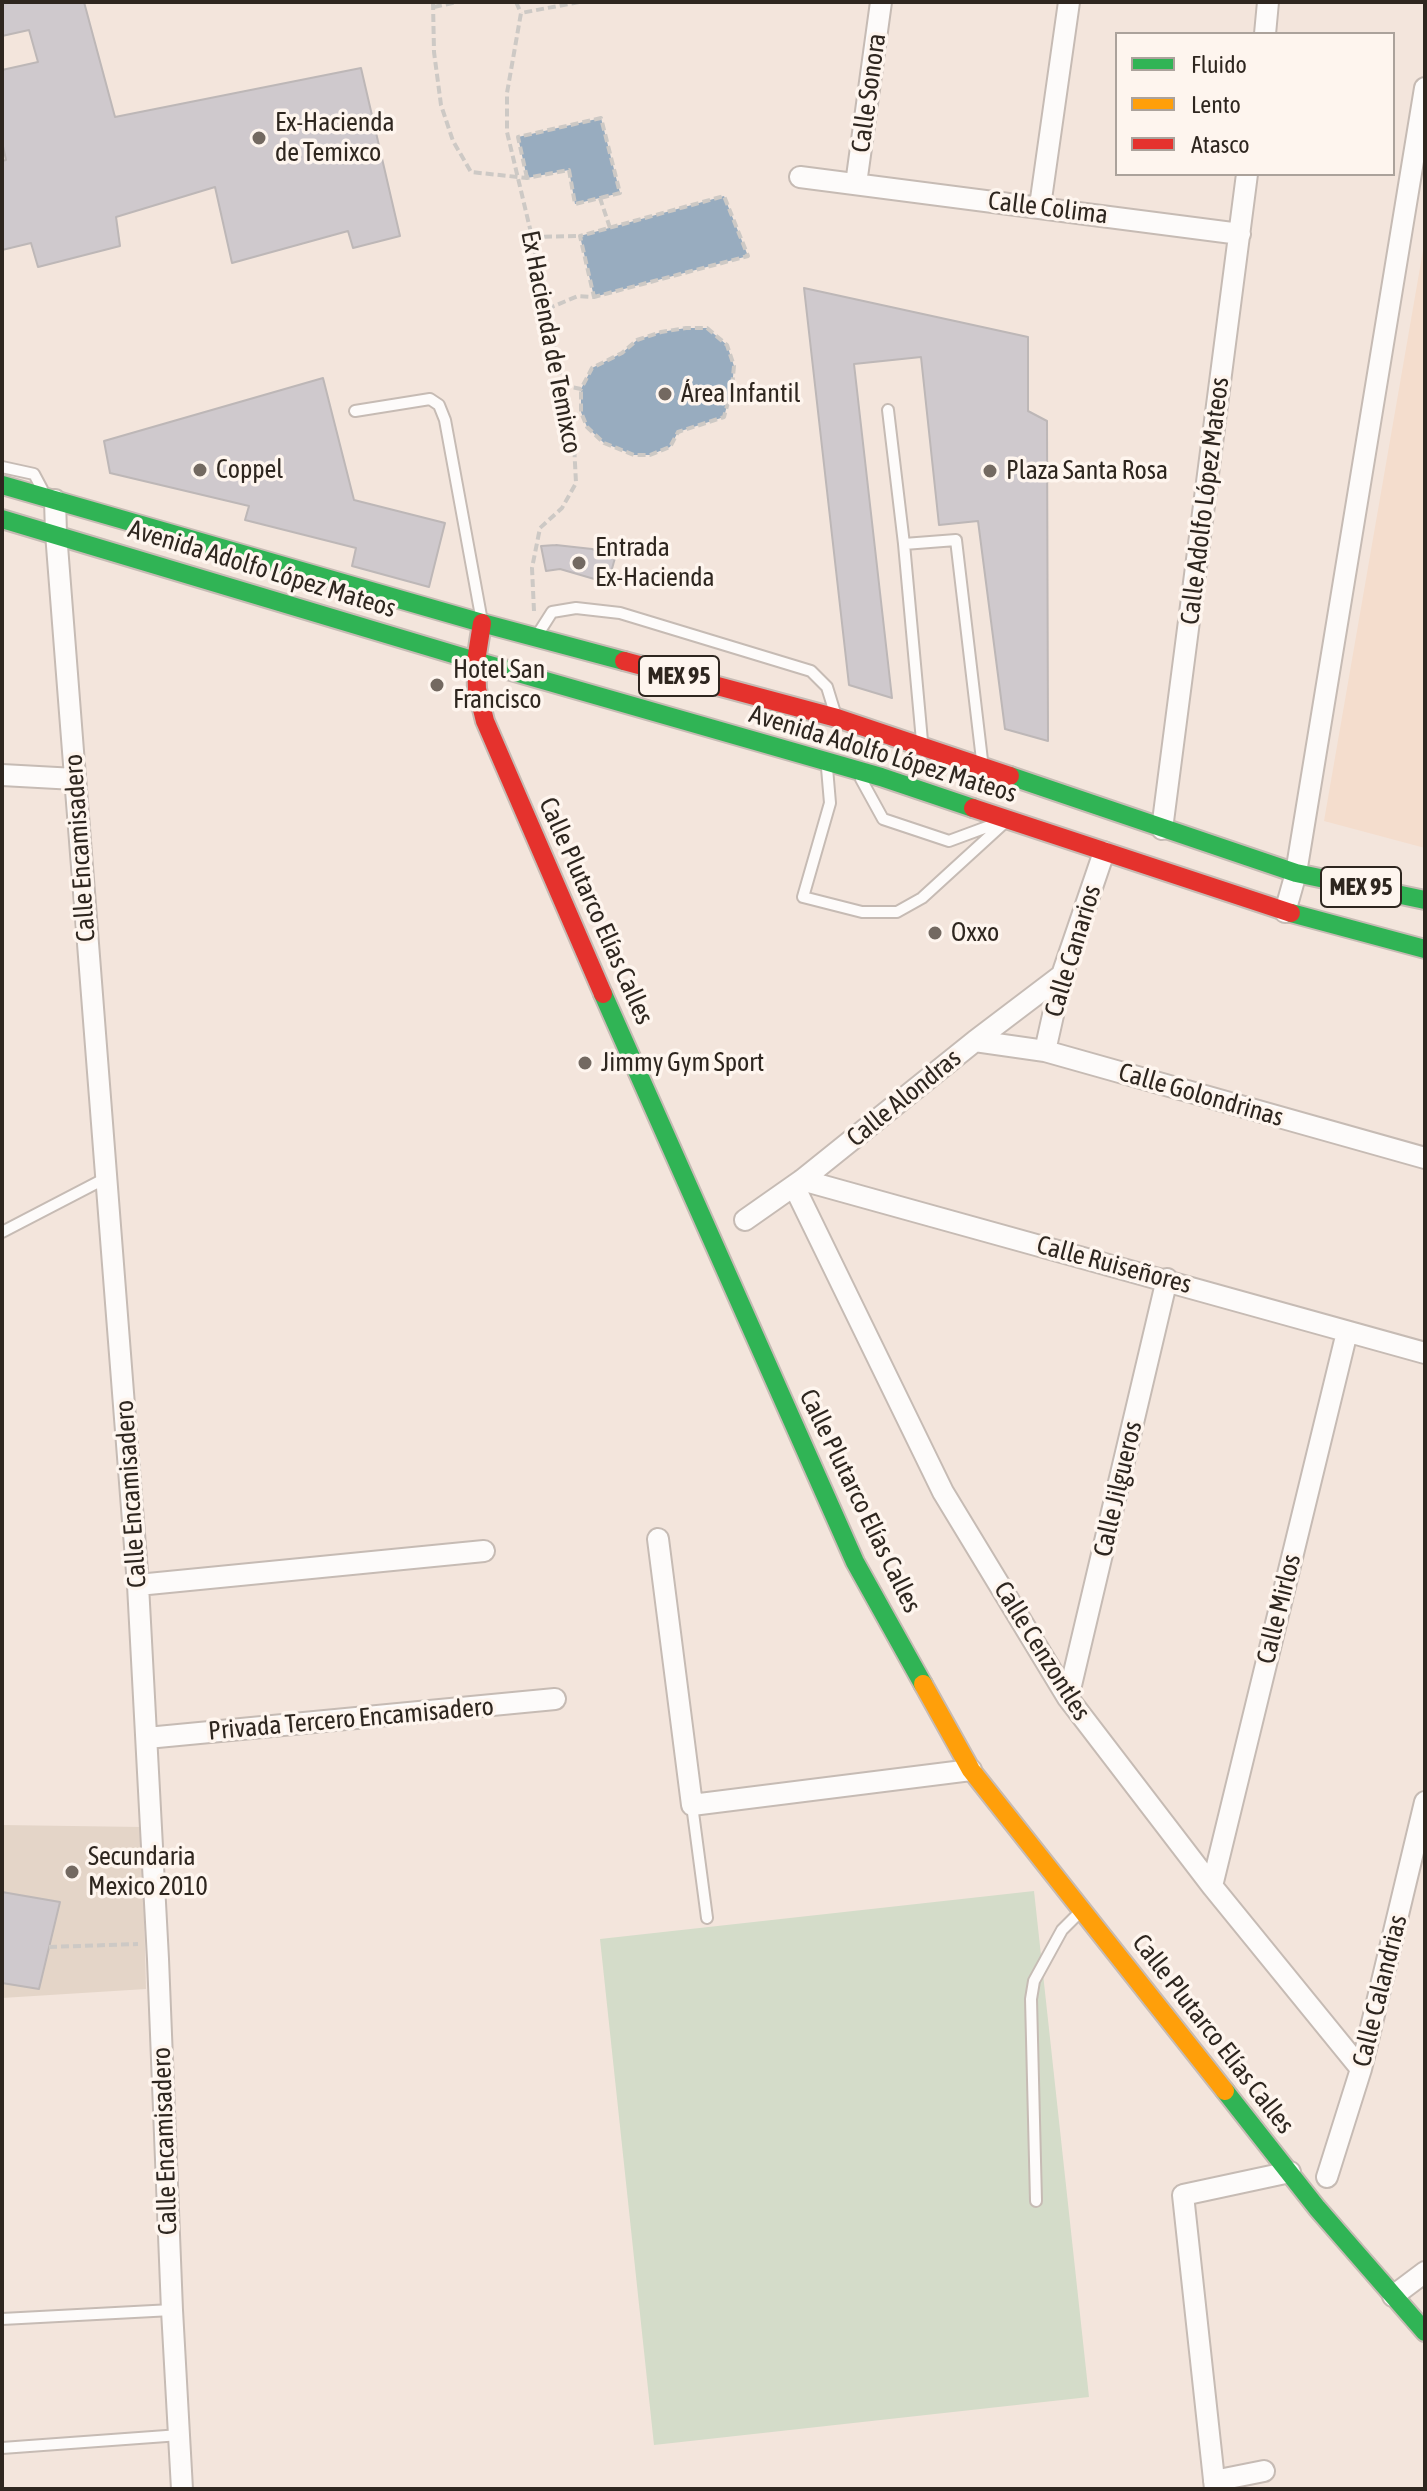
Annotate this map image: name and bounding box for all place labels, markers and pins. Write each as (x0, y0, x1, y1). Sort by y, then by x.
place label: Ex-Hacienda de Temixco (275, 107, 395, 168)
marker: Ex-Hacienda de Temixco (250, 129, 268, 147)
place label: Área Infantil (681, 378, 800, 410)
marker: Área Infantil (656, 385, 674, 403)
place label: Coppel (216, 454, 283, 486)
place label: Plaza Santa Rosa (1006, 455, 1168, 487)
marker: Coppel (191, 461, 209, 479)
marker: Plaza Santa Rosa (981, 462, 999, 480)
place label: Entrada Ex-Hacienda (595, 532, 715, 594)
marker: Entrada Ex-Hacienda (570, 554, 588, 572)
place label: Hotel San Francisco (453, 654, 545, 716)
marker: Hotel San Francisco (428, 676, 446, 694)
place label: Oxxo (951, 917, 999, 949)
marker: Oxxo (926, 924, 944, 942)
place label: Jimmy Gym Sport (601, 1047, 764, 1079)
marker: Jimmy Gym Sport (576, 1054, 594, 1072)
place label: Secundaria Mexico 2010 (88, 1841, 208, 1902)
marker: Secundaria Mexico 2010 (63, 1863, 81, 1881)

